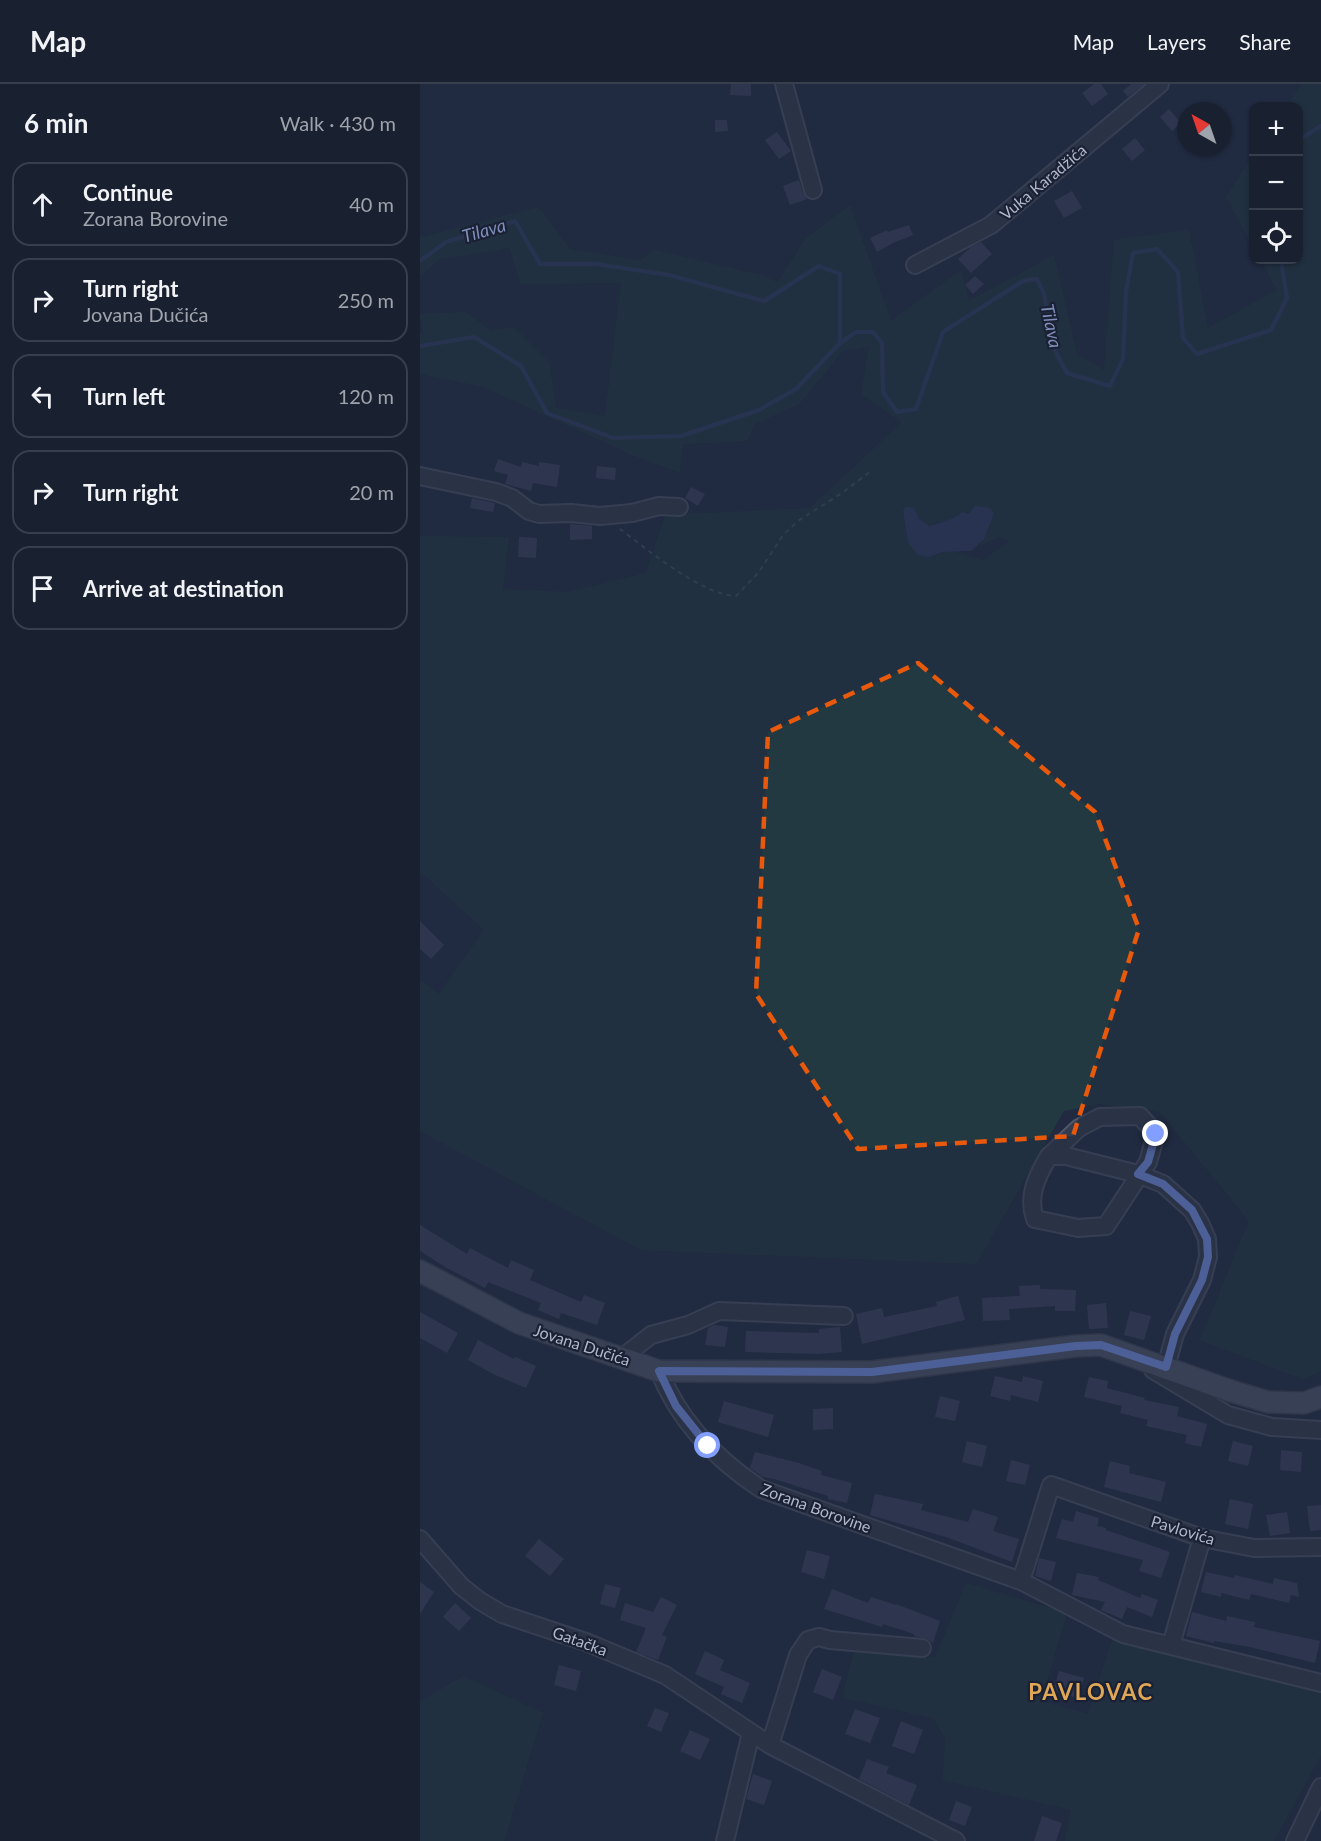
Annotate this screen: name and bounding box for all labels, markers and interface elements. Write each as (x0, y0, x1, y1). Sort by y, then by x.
text: Map (30, 24, 86, 58)
text: Map (1073, 29, 1114, 54)
text: Layers (1147, 29, 1206, 54)
text: Share (1239, 29, 1291, 54)
north arrow (1177, 102, 1231, 156)
map controls (1249, 102, 1303, 264)
button: + (1249, 102, 1303, 156)
text: 6 min (24, 107, 88, 139)
text: Walk · 430 m (280, 111, 396, 135)
street label: Vuka Karadžića (996, 140, 1090, 223)
button: − (1249, 156, 1303, 210)
text: Continue (83, 179, 173, 206)
icon: ahead (26, 188, 59, 221)
text: 40 m (349, 192, 394, 216)
text: Zorana Borovine (83, 206, 228, 230)
button: locate (1249, 210, 1303, 264)
water label: Tilava (459, 213, 508, 247)
text: Turn right (83, 275, 178, 302)
icon: right (26, 284, 59, 317)
text: 250 m (338, 288, 394, 312)
text: Jovana Dučića (83, 302, 208, 326)
water label: Tilava (1037, 302, 1067, 350)
icon: left (26, 380, 59, 413)
text: Turn left (83, 383, 165, 410)
text: 120 m (338, 384, 394, 408)
icon: right (26, 476, 59, 509)
text: Turn right (83, 479, 178, 506)
text: 20 m (349, 480, 394, 504)
icon: arrive (26, 572, 59, 605)
text: Arrive at destination (83, 575, 284, 602)
route end (1142, 1120, 1168, 1146)
street label: Jovana Dučića (531, 1320, 633, 1369)
route start (694, 1432, 720, 1458)
street label: Zorana Borovine (758, 1479, 874, 1536)
street label: Pavlovića (1149, 1511, 1217, 1548)
street label: Gatačka (550, 1622, 610, 1659)
district label: PAVLOVAC (1028, 1678, 1154, 1705)

